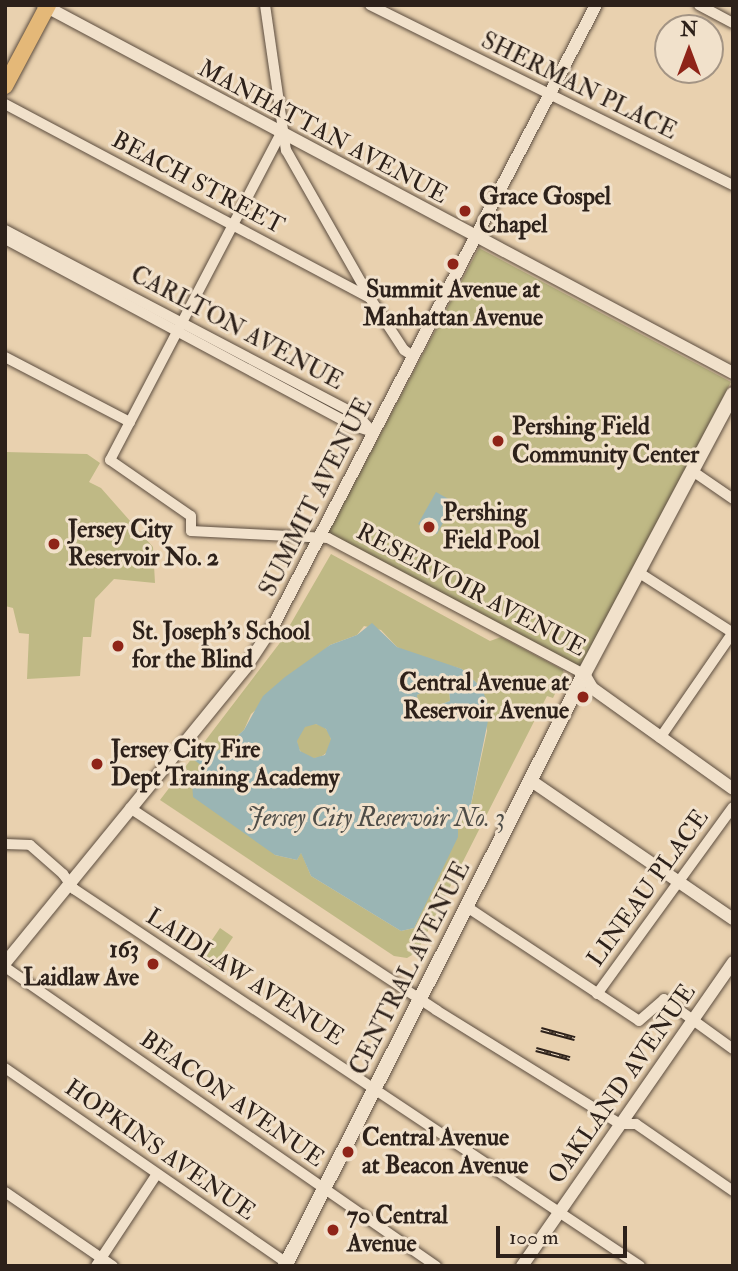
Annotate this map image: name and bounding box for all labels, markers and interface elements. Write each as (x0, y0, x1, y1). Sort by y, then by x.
north arrow (654, 14, 724, 84)
text: N (680, 18, 698, 42)
street label: SHERMAN PLACE (476, 26, 682, 146)
street label: MANHATTAN AVENUE (193, 54, 453, 210)
street label: BEACH STREET (107, 125, 289, 241)
place label: Grace Gospel Chapel (479, 183, 611, 239)
marker: Grace Gospel Chapel (457, 203, 473, 219)
marker: Summit Avenue at Manhattan Avenue (445, 256, 461, 272)
street label: CARLTON AVENUE (126, 260, 348, 396)
place label: Summit Avenue at Manhattan Avenue (363, 276, 543, 332)
street label: SUMMIT AVENUE (253, 393, 379, 601)
place label: Pershing Field Community Center (512, 413, 699, 469)
marker: Pershing Field Community Center (490, 433, 506, 449)
place label: Pershing Field Pool (443, 499, 540, 555)
place label: Jersey City Reservoir No. 2 (68, 516, 219, 572)
street label: RESERVOIR AVENUE (351, 517, 591, 663)
marker: Pershing Field Pool (421, 519, 437, 535)
marker: Jersey City Reservoir No. 2 (46, 536, 62, 552)
place label: St. Joseph's School for the Blind (132, 618, 310, 674)
marker: St. Joseph's School for the Blind (110, 638, 126, 654)
place label: Central Avenue at Reservoir Avenue (399, 669, 569, 725)
marker: Central Avenue at Reservoir Avenue (575, 689, 591, 705)
place label: Jersey City Fire Dept Training Academy (111, 736, 339, 792)
marker: Jersey City Fire Dept Training Academy (89, 756, 105, 772)
water label: Jersey City Reservoir No. 3 (247, 803, 505, 835)
street label: LINEAU PLACE (581, 804, 715, 972)
street label: CENTRAL AVENUE (344, 856, 476, 1080)
street label: LAIDLAW AVENUE (141, 902, 349, 1052)
place label: 163 Laidlaw Ave (23, 936, 139, 992)
marker: 163 Laidlaw Ave (145, 956, 161, 972)
street label: OAKLAND AVENUE (542, 979, 702, 1189)
street label: BEACON AVENUE (134, 1025, 330, 1173)
street label: HOPKINS AVENUE (59, 1073, 261, 1227)
place label: Central Avenue at Beacon Avenue (362, 1124, 528, 1180)
marker: Central Avenue at Beacon Avenue (340, 1144, 356, 1160)
place label: 70 Central Avenue (347, 1202, 448, 1258)
scale bar (500, 1212, 631, 1256)
marker: 70 Central Avenue (325, 1222, 341, 1238)
text: 100 m (509, 1224, 559, 1251)

